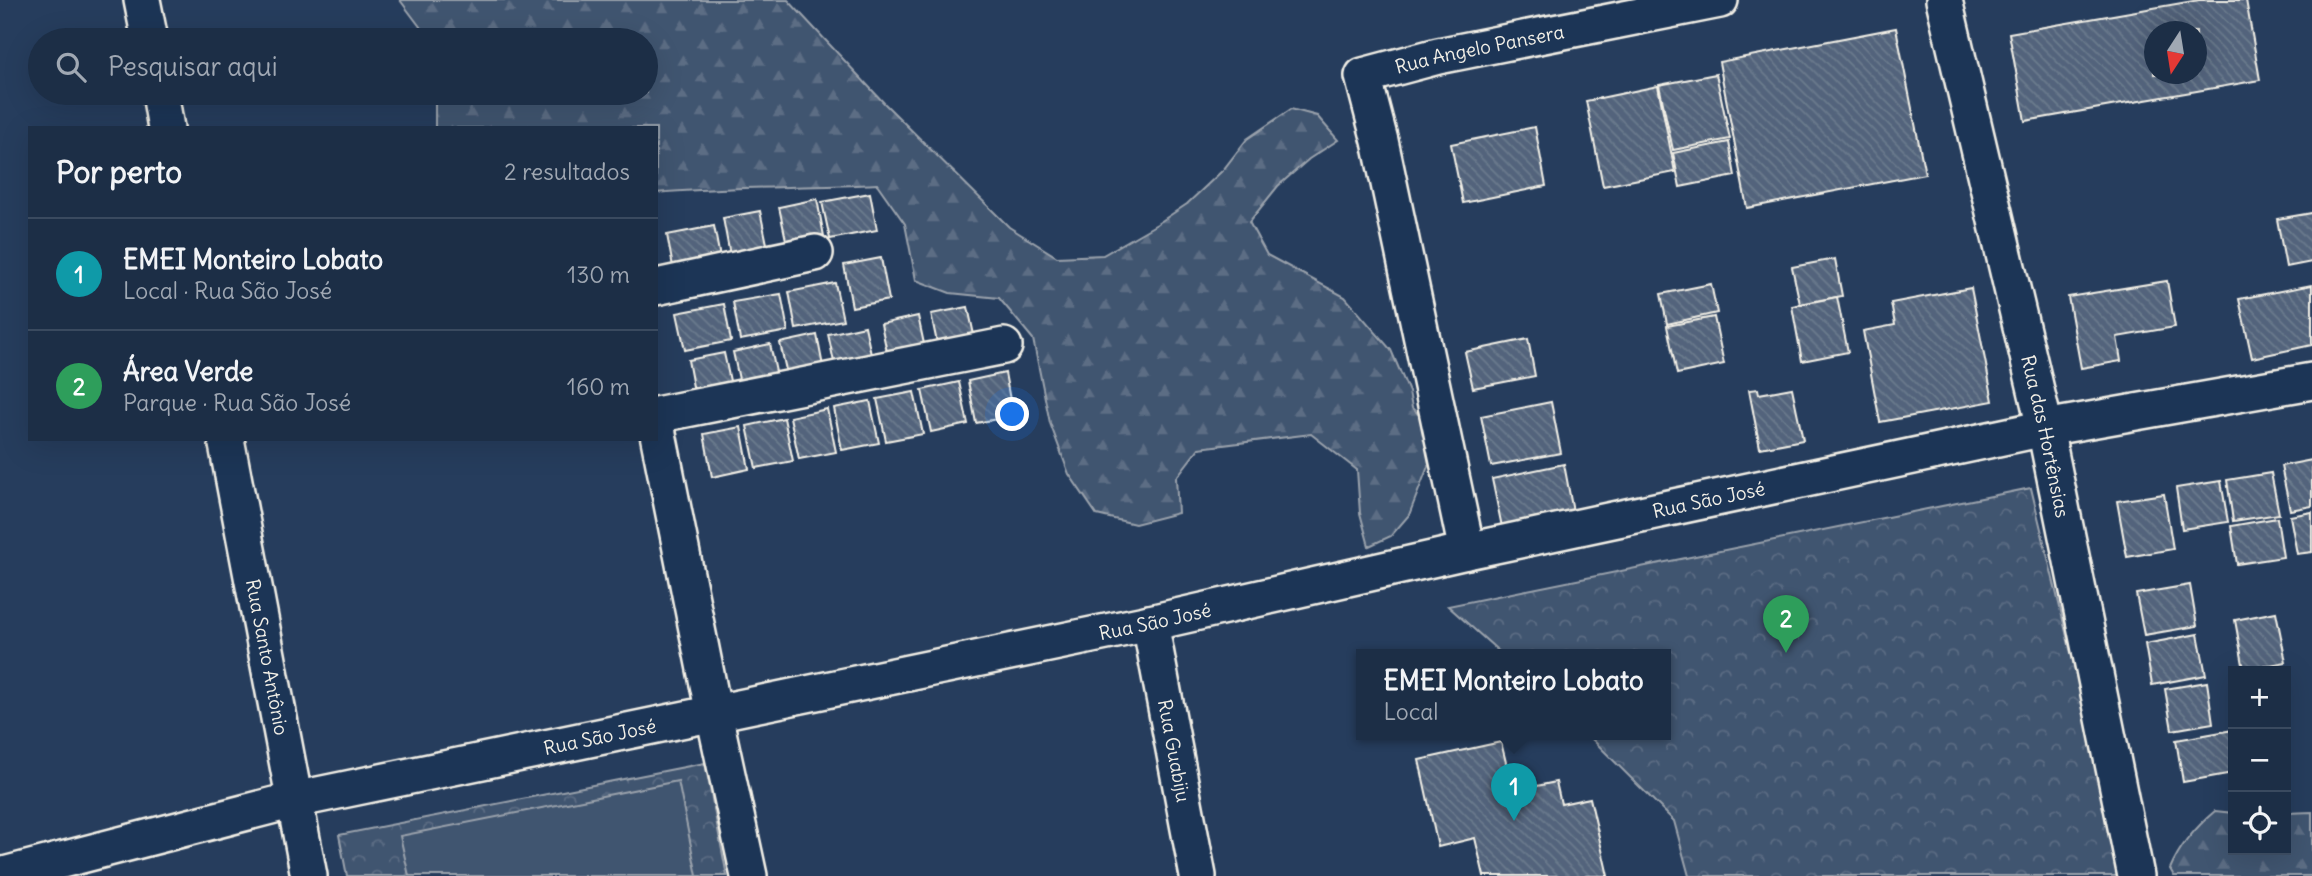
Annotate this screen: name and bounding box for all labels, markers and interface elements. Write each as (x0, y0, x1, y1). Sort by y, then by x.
street label: Rua Angelo Pansera (1392, 19, 1566, 79)
north arrow (2144, 21, 2207, 84)
search box (28, 28, 658, 105)
icon: search (52, 48, 90, 86)
text: Pesquisar aqui (108, 50, 277, 83)
text: Por perto (56, 153, 182, 191)
text: 2 resultados (504, 157, 630, 186)
text: EMEI Monteiro Lobato (123, 243, 383, 276)
text: 1 (74, 260, 84, 289)
text: 130 m (567, 260, 630, 289)
text: Local · Rua São José (123, 276, 332, 305)
street label: Rua das Hortênsias (2016, 353, 2075, 520)
text: Área Verde (123, 355, 253, 388)
text: 2 (73, 372, 85, 401)
text: 160 m (567, 372, 630, 401)
text: Parque · Rua São José (123, 388, 351, 417)
your location (995, 397, 1029, 431)
street label: Rua São José (1650, 476, 1767, 523)
street label: Rua Santo Antônio (241, 577, 294, 737)
pin: 2 (1763, 595, 1809, 653)
street label: Rua São José (1097, 597, 1213, 645)
popup (1356, 649, 1671, 740)
text: EMEI Monteiro Lobato (1383, 664, 1644, 697)
map controls (2228, 666, 2291, 855)
button: + (2228, 666, 2291, 729)
street label: Rua Guabiju (1153, 697, 1196, 804)
text: Local (1383, 697, 1438, 726)
street label: Rua São José (542, 713, 658, 760)
button: − (2228, 729, 2291, 792)
pin: 1 (1491, 763, 1537, 821)
button: locate (2228, 792, 2291, 855)

